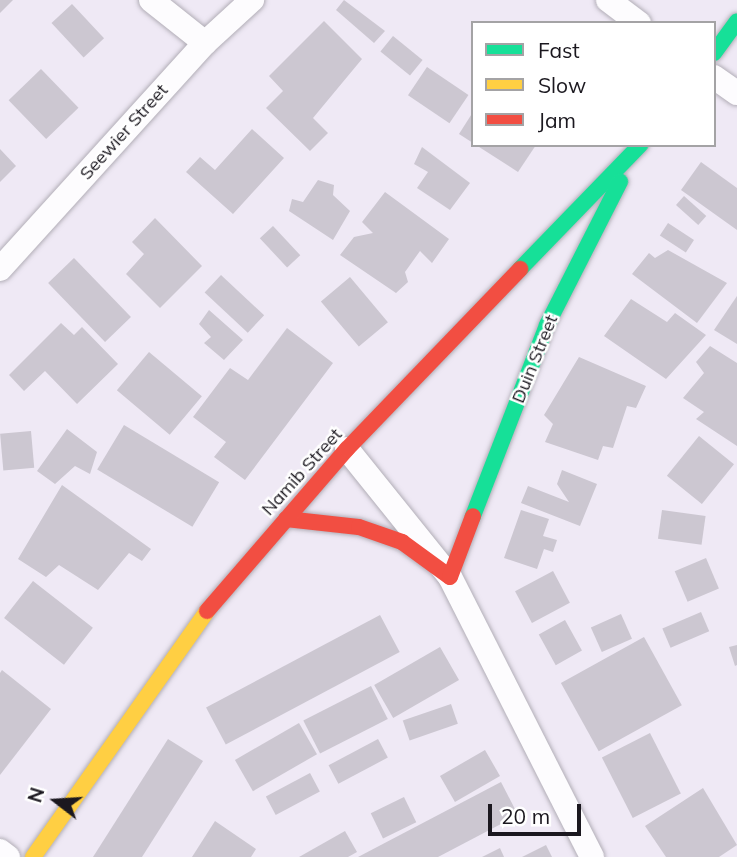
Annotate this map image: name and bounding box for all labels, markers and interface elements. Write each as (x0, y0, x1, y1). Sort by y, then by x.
legend (471, 21, 716, 147)
text: Fast (538, 37, 580, 63)
text: Slow (538, 72, 586, 98)
street label: Seewier Street (75, 80, 173, 184)
text: Jam (538, 107, 576, 133)
street label: Duin Street (508, 312, 562, 406)
street label: Namib Street (257, 424, 347, 520)
north arrow (21, 766, 91, 836)
text: N (22, 784, 49, 805)
scale bar (492, 790, 585, 834)
text: 20 m (501, 803, 550, 829)

